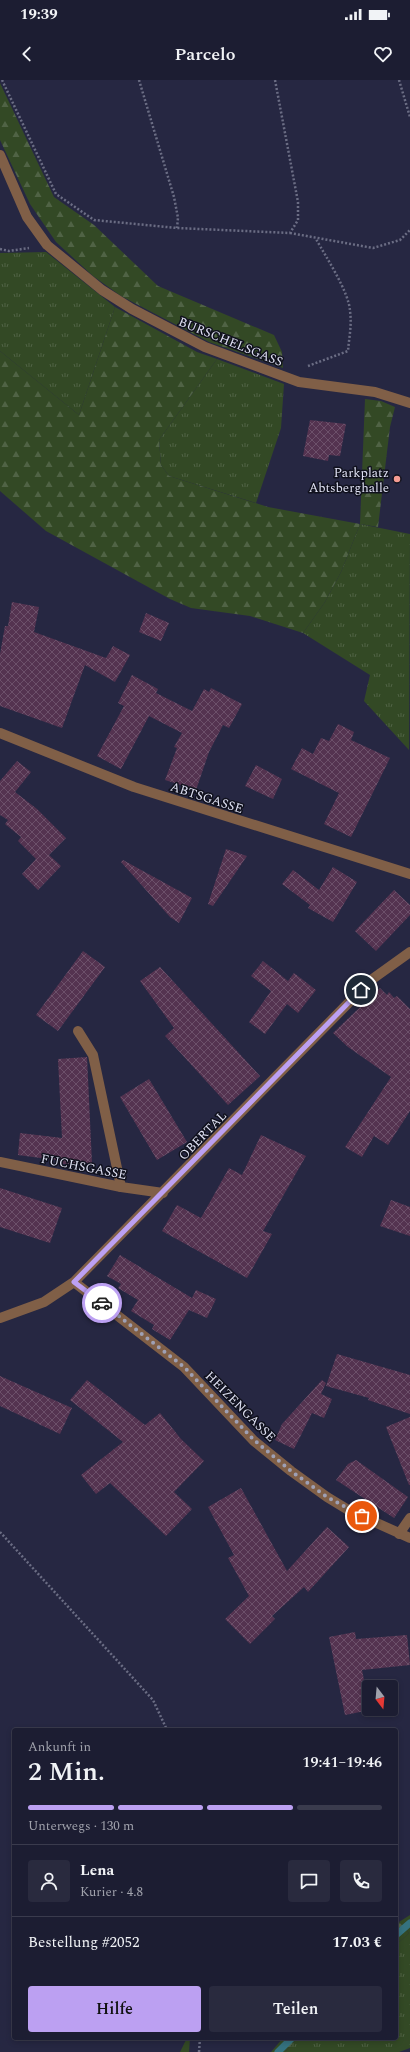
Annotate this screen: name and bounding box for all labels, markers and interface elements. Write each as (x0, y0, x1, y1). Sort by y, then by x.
text: 19:39 (20, 3, 58, 26)
text: Parcelo (174, 41, 236, 68)
icon: back (16, 43, 38, 65)
icon: heart (372, 43, 394, 65)
street label: BURSCHELSGASS (175, 312, 286, 372)
place label: Parkplatz Abtsberghalle (309, 463, 389, 498)
marker: Parkplatz Abtsberghalle (392, 474, 402, 484)
street label: ABTSGASSE (168, 777, 246, 819)
pin (344, 973, 378, 1007)
icon: home (350, 979, 372, 1001)
street label: OBERTAL (174, 1106, 232, 1165)
street label: FUCHSGASSE (39, 1149, 128, 1185)
courier (82, 1283, 122, 1323)
icon: car (91, 1292, 113, 1314)
street label: HEIZENGASSE (200, 1367, 280, 1447)
pin (345, 1499, 379, 1533)
icon: bag (351, 1505, 373, 1527)
north arrow (362, 1680, 398, 1716)
map controls (362, 1680, 398, 1716)
text: Ankunft in (28, 1737, 91, 1757)
text: 19:41–19:46 (302, 1751, 382, 1774)
text: 2 Min. (28, 1752, 105, 1792)
text: Unterwegs · 130 m (28, 1816, 134, 1836)
text: Lena (80, 1859, 114, 1882)
button: person (28, 1860, 70, 1902)
button: chat (288, 1860, 330, 1902)
button: phone (340, 1860, 382, 1902)
text: Kurier · 4.8 (80, 1882, 143, 1902)
text: Bestellung #2052 (28, 1931, 140, 1954)
text: 17.03 € (332, 1931, 382, 1954)
button: Hilfe (28, 1986, 201, 2032)
button: Teilen (209, 1986, 382, 2032)

